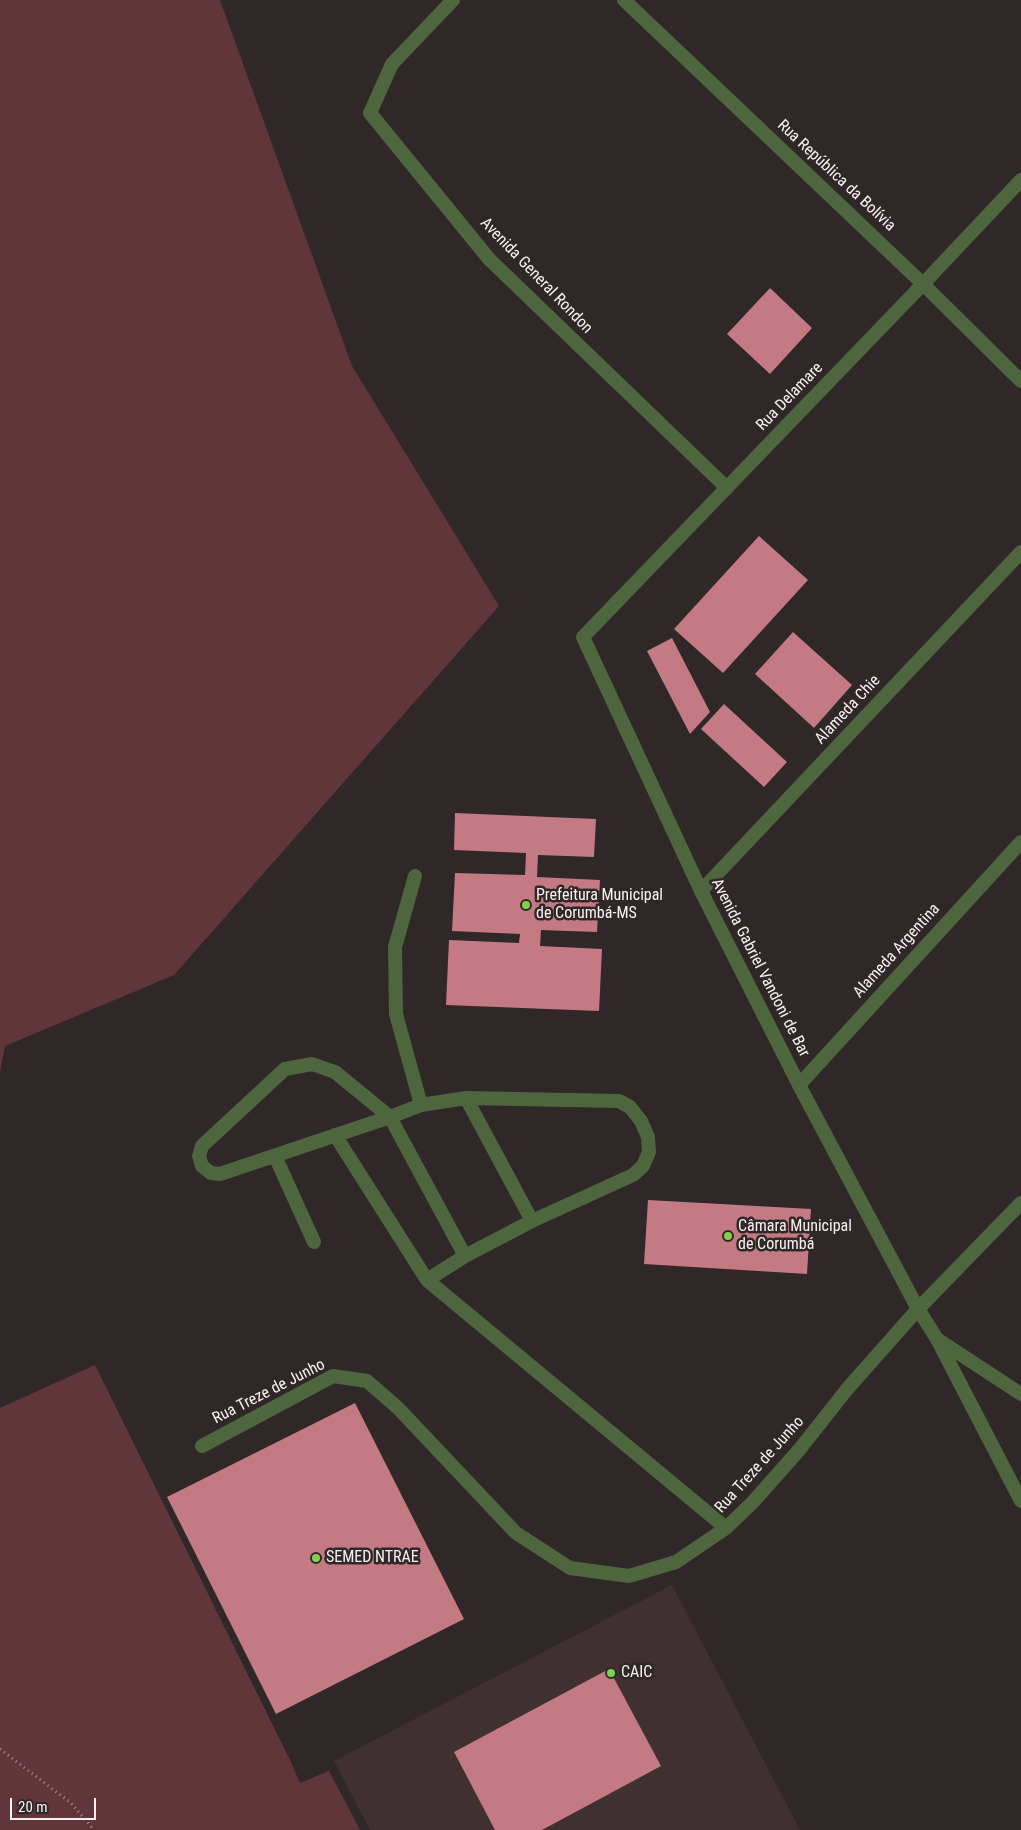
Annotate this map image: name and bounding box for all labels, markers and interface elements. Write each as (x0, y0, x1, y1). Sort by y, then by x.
street label: Rua República da Bolívia (773, 116, 899, 236)
street label: Avenida General Rondon (476, 214, 596, 338)
street label: Rua Delamare (753, 359, 827, 435)
street label: Alameda Chie (811, 672, 885, 748)
street label: Avenida Gabriel Vandoni de Bar (707, 876, 813, 1060)
place label: Prefeitura Municipal de Corumbá-MS (536, 886, 663, 924)
marker: Prefeitura Municipal de Corumbá-MS (520, 899, 532, 911)
street label: Alameda Argentina (850, 900, 944, 1002)
place label: Câmara Municipal de Corumbá (738, 1217, 852, 1255)
marker: Câmara Municipal de Corumbá (722, 1230, 734, 1242)
street label: Rua Treze de Junho (210, 1355, 328, 1429)
street label: Rua Treze de Junho (711, 1413, 809, 1517)
place label: SEMED NTRAE (326, 1548, 419, 1568)
marker: SEMED NTRAE (310, 1552, 322, 1564)
place label: CAIC (621, 1663, 652, 1683)
marker: CAIC (605, 1667, 617, 1679)
scale bar (12, 1788, 99, 1820)
text: 20 m (18, 1798, 48, 1816)

